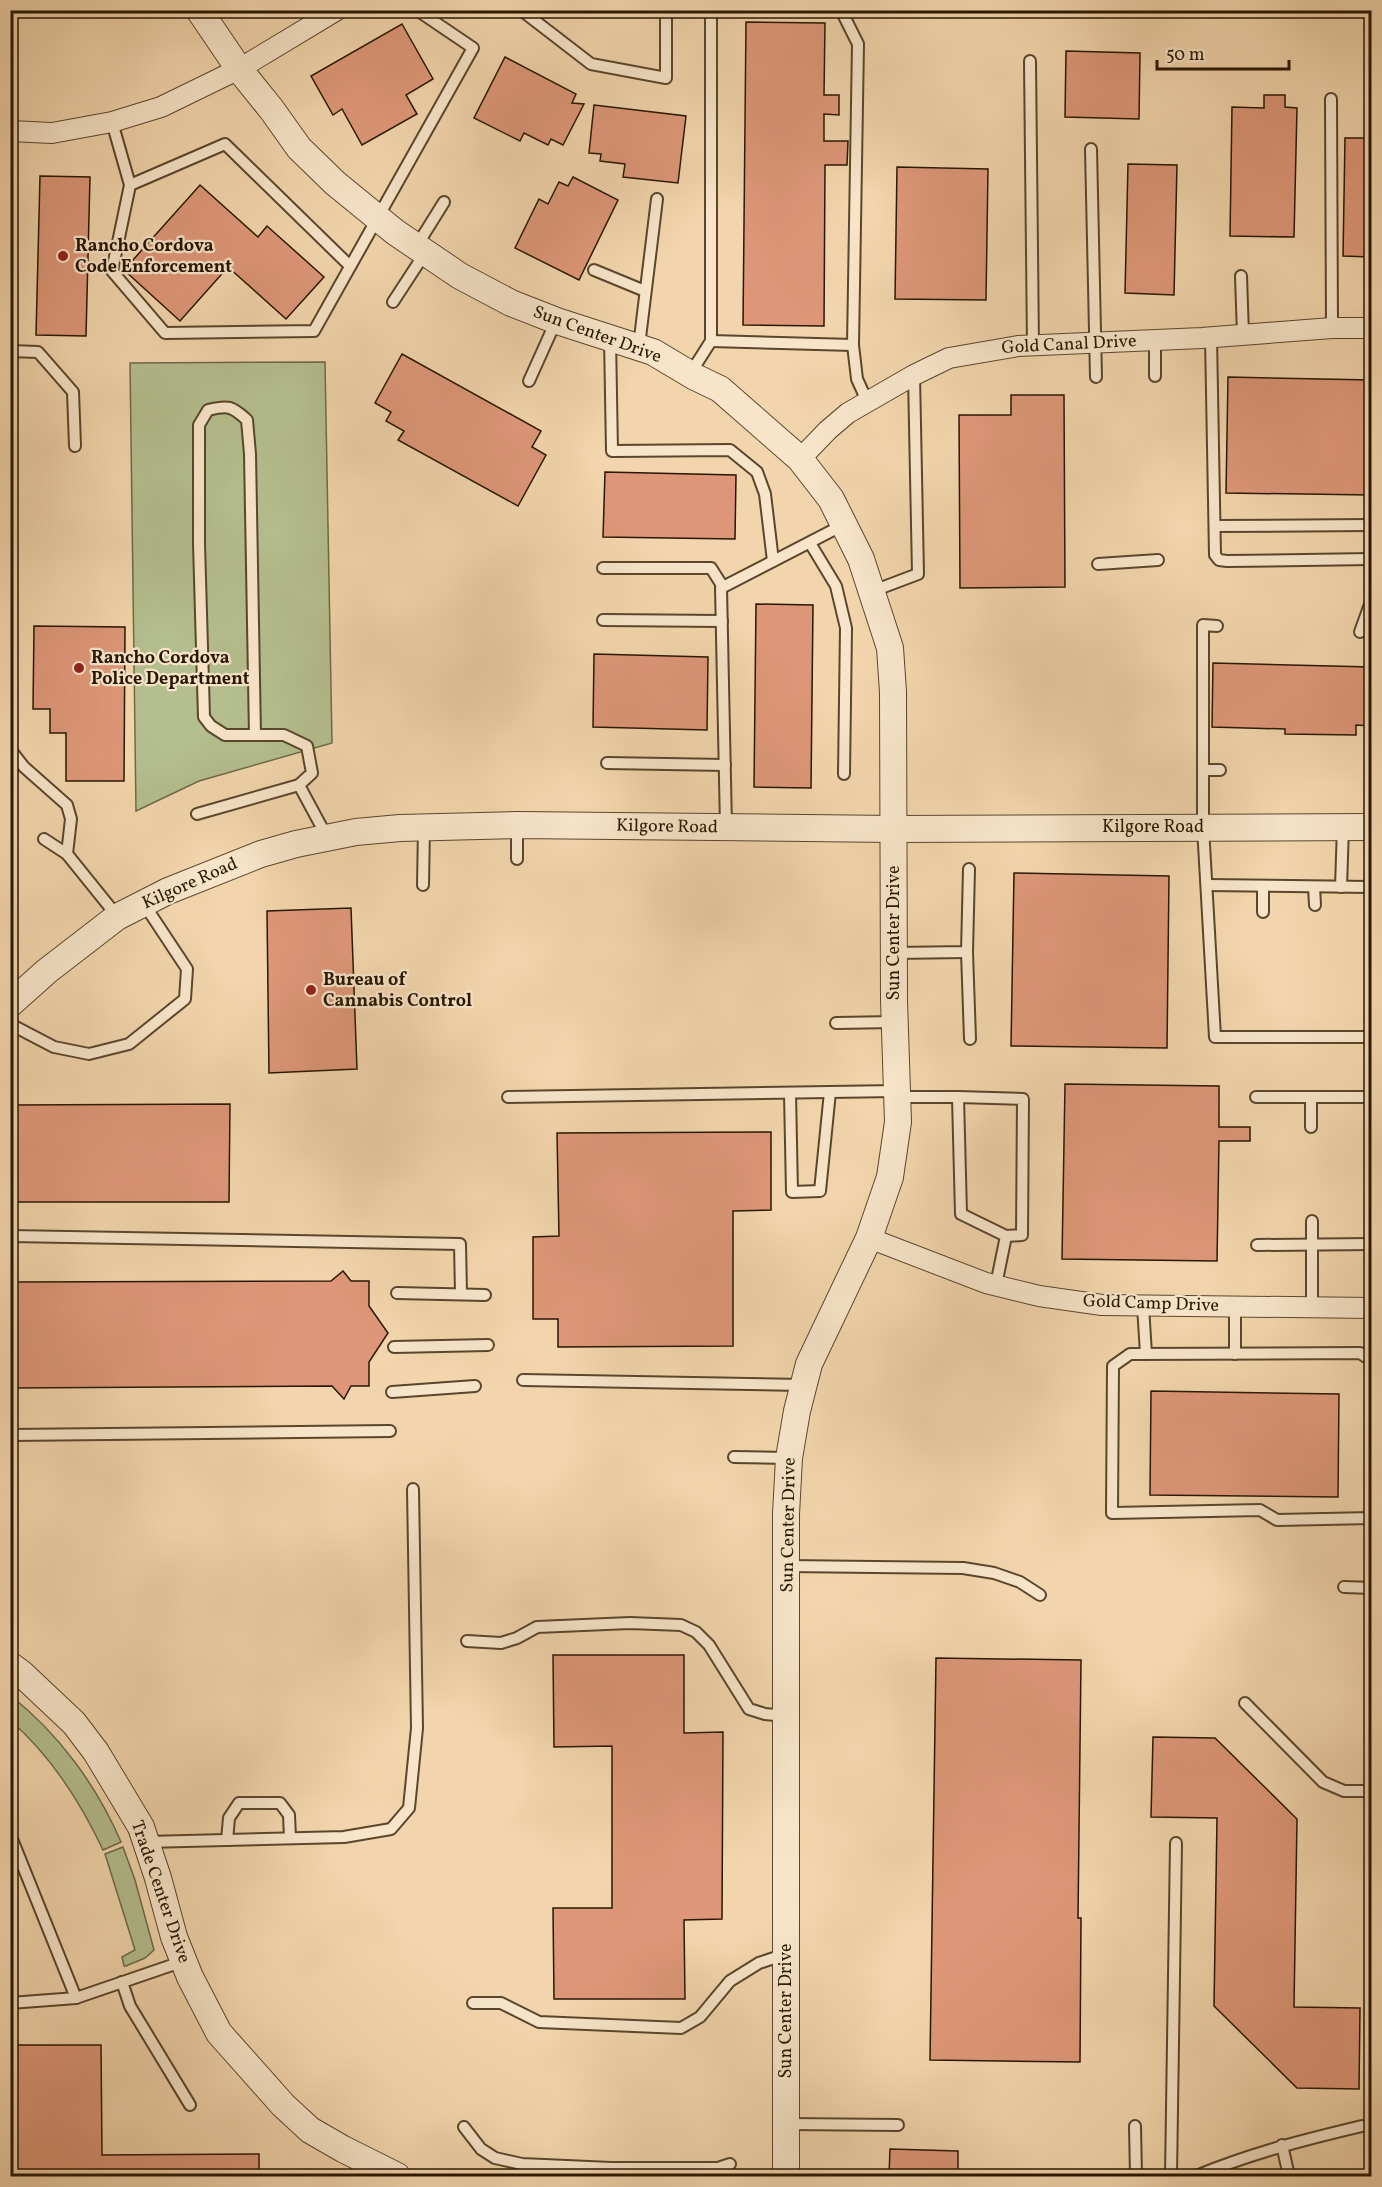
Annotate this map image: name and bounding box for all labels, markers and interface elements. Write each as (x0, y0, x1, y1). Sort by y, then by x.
scale bar (1157, 33, 1289, 71)
text: 50 m (1166, 43, 1205, 68)
place label: Rancho Cordova Code Enforcement (75, 234, 232, 280)
marker: Rancho Cordova Code Enforcement (56, 249, 70, 263)
street label: Sun Center Drive (529, 300, 665, 370)
street label: Gold Canal Drive (1001, 329, 1137, 361)
place label: Rancho Cordova Police Department (91, 646, 250, 692)
marker: Rancho Cordova Police Department (72, 661, 86, 675)
street label: Kilgore Road (616, 814, 718, 840)
street label: Kilgore Road (1102, 815, 1204, 840)
street label: Kilgore Road (138, 852, 242, 916)
street label: Sun Center Drive (882, 865, 907, 1001)
place label: Bureau of Cannabis Control (323, 968, 472, 1014)
marker: Bureau of Cannabis Control (304, 983, 318, 997)
street label: Gold Camp Drive (1082, 1289, 1220, 1319)
street label: Sun Center Drive (775, 1457, 803, 1593)
street label: Trade Center Drive (124, 1817, 196, 1967)
street label: Sun Center Drive (774, 1943, 799, 2079)

